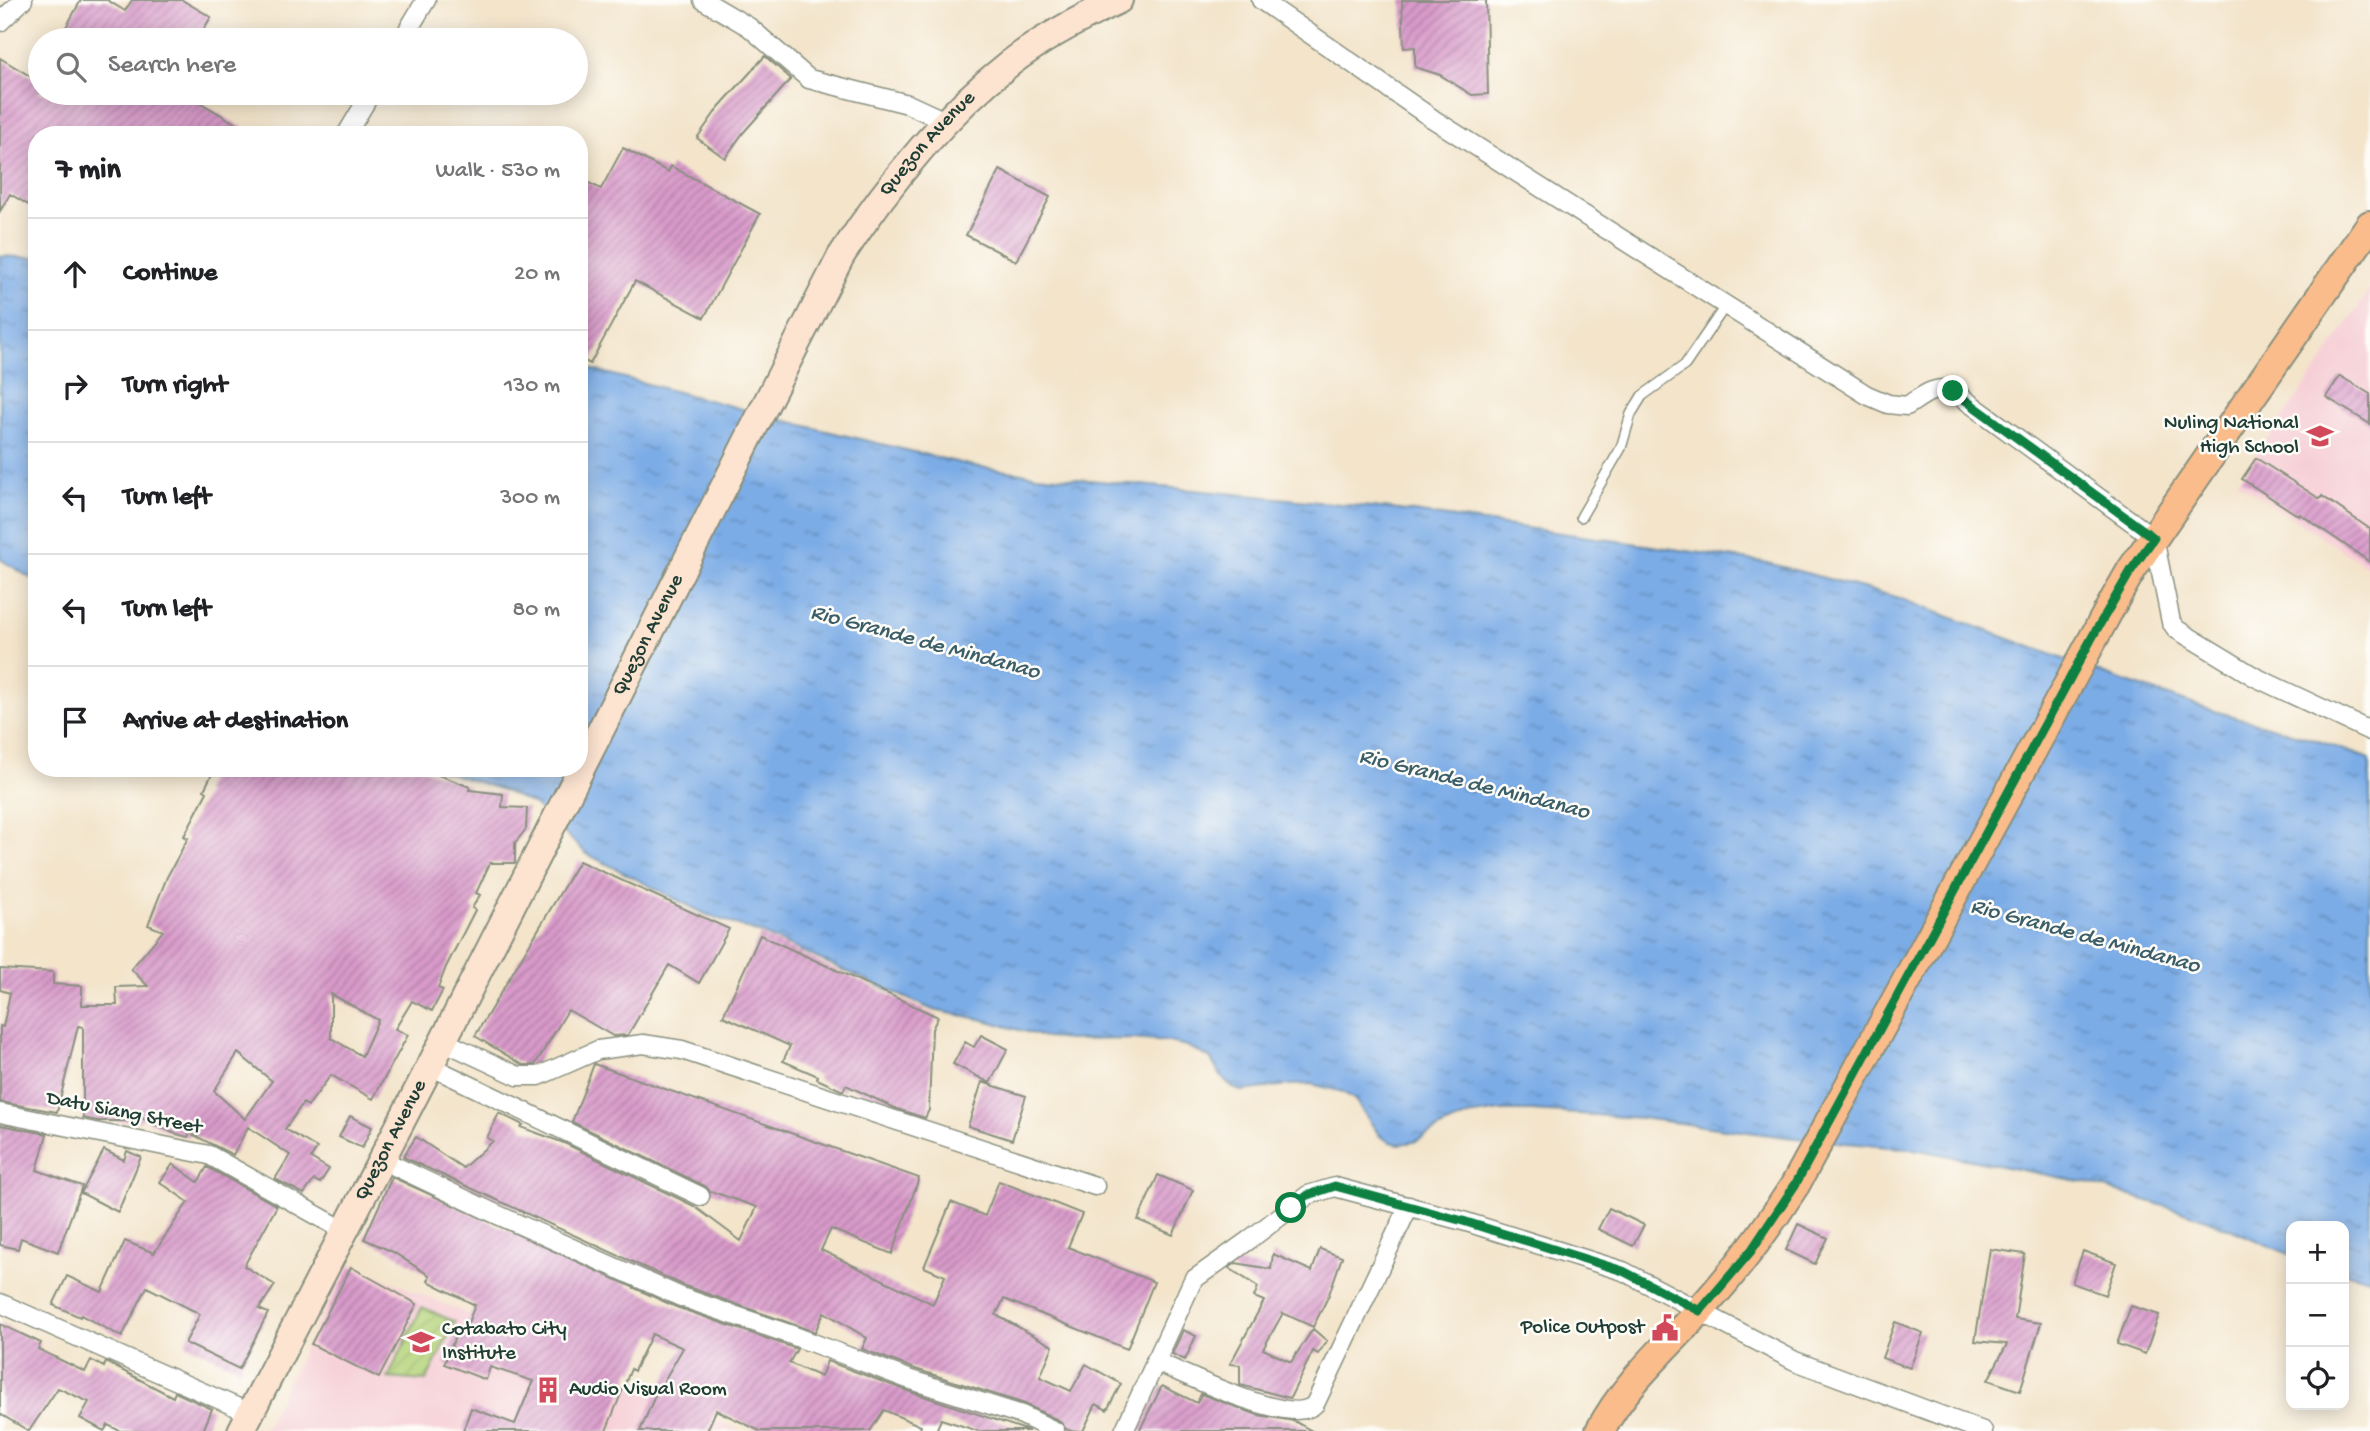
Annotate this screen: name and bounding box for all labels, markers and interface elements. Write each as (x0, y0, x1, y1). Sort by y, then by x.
search box (28, 28, 588, 105)
icon: search (52, 48, 90, 86)
text: Search here (108, 51, 236, 82)
street label: Quezon Avenue (874, 85, 982, 202)
text: 7 min (56, 154, 121, 189)
text: Walk · 530 m (435, 158, 560, 185)
icon: ahead (56, 255, 94, 293)
text: Continue (123, 259, 217, 290)
text: 20 m (514, 261, 560, 288)
icon: right (56, 367, 94, 405)
text: Turn right (123, 371, 227, 402)
text: 130 m (504, 373, 560, 400)
route end (1937, 375, 1968, 406)
place label: Nuling National High School (2164, 412, 2299, 461)
school or university icon: Nuling National High School (2305, 421, 2335, 451)
icon: left (56, 479, 94, 517)
text: Turn left (123, 483, 211, 514)
text: 300 m (500, 485, 560, 512)
street label: Quezon Avenue (607, 569, 690, 700)
icon: left (56, 591, 94, 629)
text: Turn left (123, 595, 211, 626)
text: 80 m (513, 597, 560, 624)
water label: Rio Grande de Mindanao (807, 599, 1044, 687)
icon: arrive (56, 703, 94, 741)
text: Arrive at destination (123, 707, 348, 738)
water label: Rio Grande de Mindanao (1356, 743, 1593, 827)
water label: Rio Grande de Mindanao (1967, 893, 2204, 981)
street label: Quezon Avenue (350, 1075, 434, 1205)
street label: Datu Siang Street (42, 1086, 206, 1142)
route start (1275, 1192, 1306, 1223)
map controls (2286, 1221, 2349, 1410)
button: + (2286, 1221, 2349, 1284)
button: − (2286, 1284, 2349, 1347)
public building icon: Police Outpost (1650, 1313, 1680, 1343)
place label: Police Outpost (1520, 1316, 1646, 1341)
place label: Cotabato City Institute (442, 1318, 567, 1367)
school or university icon: Cotabato City Institute (406, 1327, 436, 1357)
button: locate (2286, 1347, 2349, 1410)
building icon: Audio Visual Room (533, 1375, 563, 1405)
place label: Audio Visual Room (569, 1378, 727, 1403)

